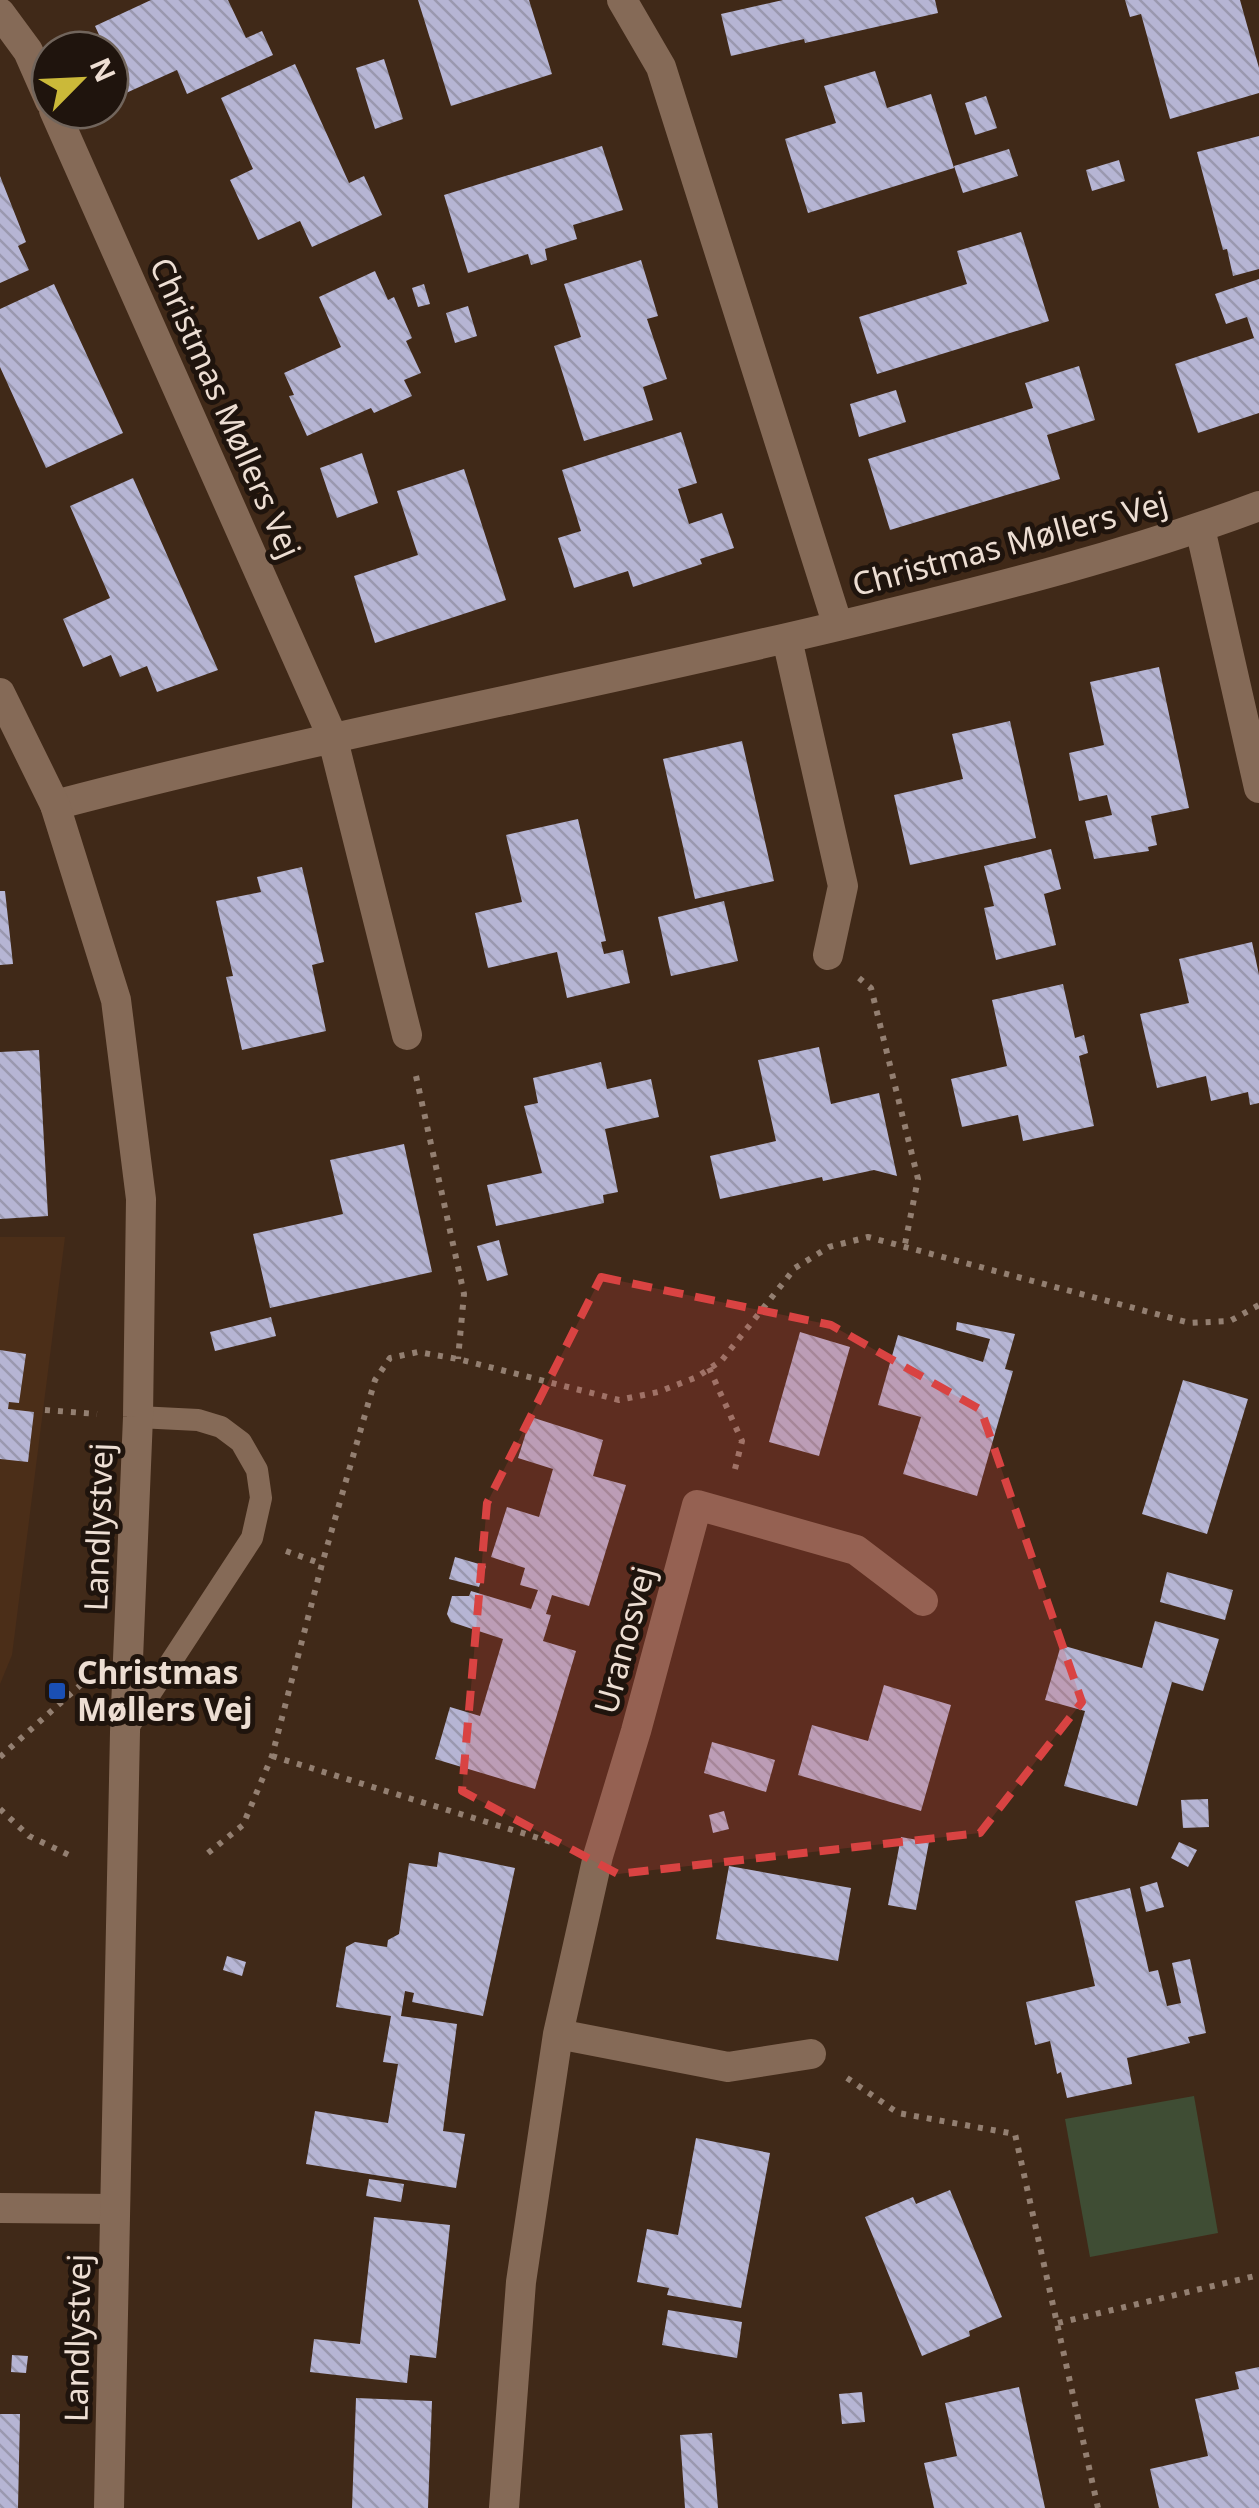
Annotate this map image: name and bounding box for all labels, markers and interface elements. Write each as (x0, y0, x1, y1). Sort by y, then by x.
north arrow (30, 30, 130, 130)
text: N (82, 51, 126, 88)
street label: Christmas Møllers Vej (141, 250, 312, 564)
street label: Christmas Møllers Vej (847, 480, 1172, 605)
street label: Landlystvej (73, 1442, 122, 1612)
street label: Uranosvej (583, 1561, 664, 1718)
place label: Christmas Møllers Vej (77, 1650, 253, 1730)
marker: Christmas Møllers Vej (46, 1680, 68, 1702)
street label: Landlystvej (54, 2254, 99, 2422)

